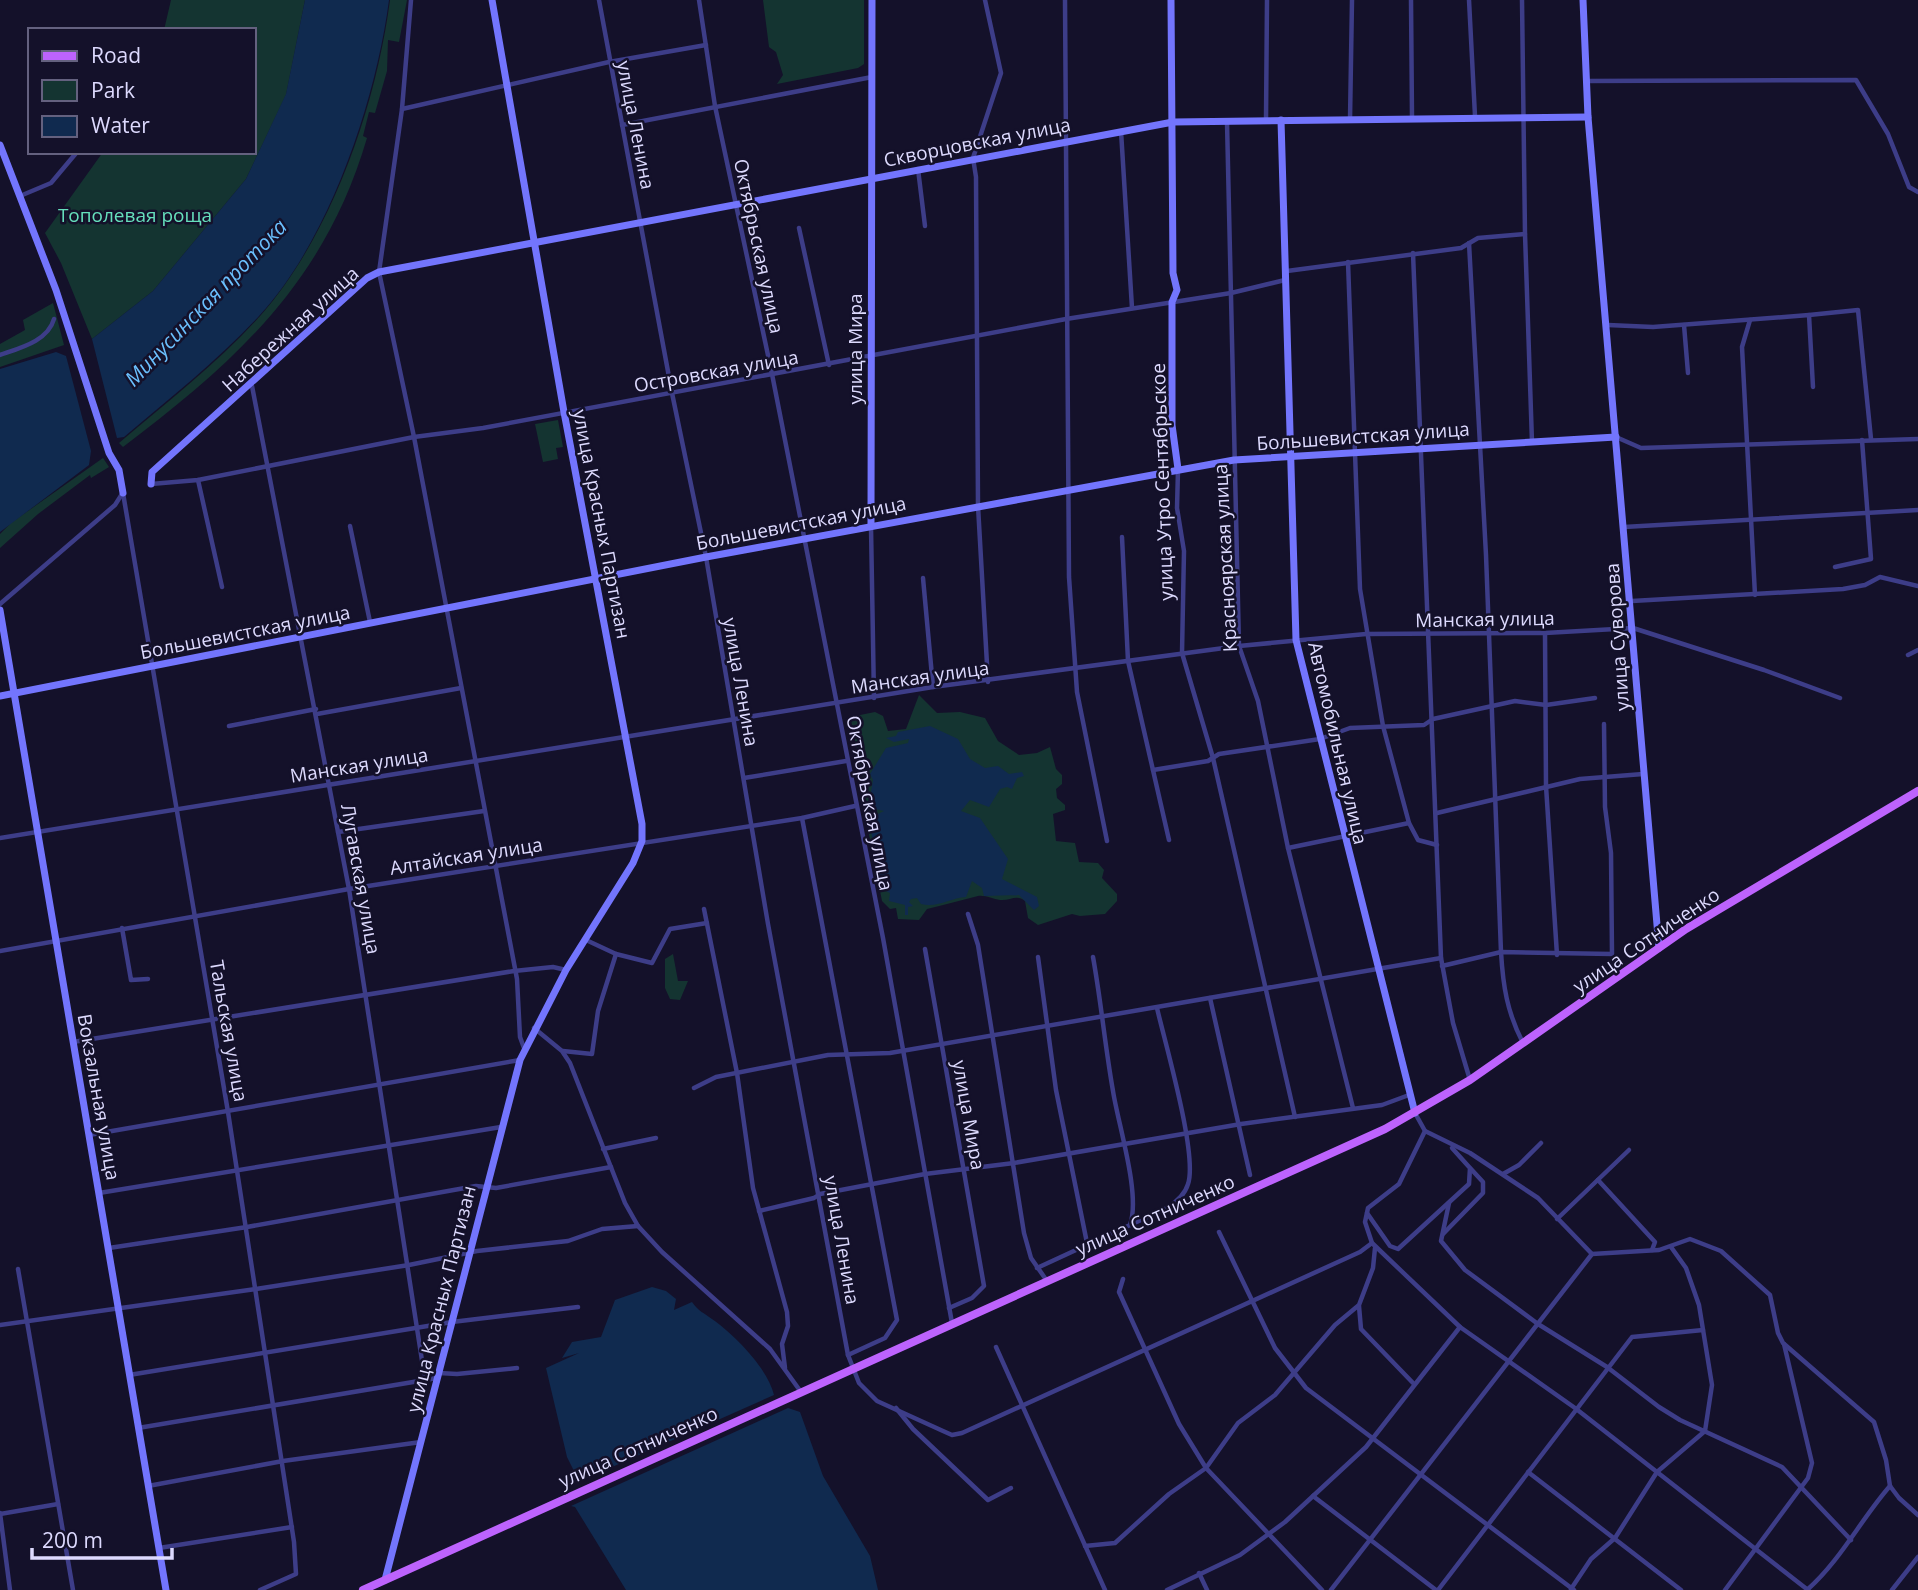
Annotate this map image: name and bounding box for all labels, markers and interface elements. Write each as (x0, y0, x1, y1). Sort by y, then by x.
legend (28, 28, 256, 154)
text: Road (91, 41, 141, 69)
street label: улица Ленина (611, 58, 661, 192)
text: Park (91, 76, 135, 104)
text: Water (91, 111, 150, 139)
street label: Скворцовская улица (881, 111, 1073, 173)
street label: Октябрьская улица (728, 156, 790, 336)
park label: Тополевая роща (58, 202, 212, 228)
water label: Минусинская протока (118, 213, 293, 392)
street label: Набережная улица (216, 261, 364, 397)
street label: улица Мира (842, 293, 868, 405)
street label: Островская улица (632, 344, 800, 398)
street label: улица Утро Сентябрьское (1145, 363, 1179, 601)
street label: улица Красных Партизан (567, 407, 637, 641)
street label: Большевистская улица (1256, 416, 1470, 456)
street label: Красноярская улица (1207, 463, 1243, 653)
street label: Большевистская улица (694, 490, 908, 556)
street label: улица Суворова (1599, 562, 1635, 712)
street label: Большевистская улица (138, 599, 352, 665)
street label: Манская улица (1415, 605, 1555, 633)
street label: улица Ленина (717, 615, 765, 749)
street label: Автомобильная улица (1302, 639, 1374, 847)
street label: Манская улица (849, 654, 991, 700)
street label: Октябрьская улица (840, 713, 900, 893)
street label: Манская улица (288, 741, 430, 789)
street label: Лугавская улица (335, 802, 387, 956)
street label: Алтайская улица (388, 831, 544, 881)
street label: улица Сотниченко (1568, 881, 1724, 999)
street label: Тальская улица (204, 958, 254, 1104)
street label: Вокзальная улица (72, 1012, 126, 1182)
street label: улица Мира (947, 1058, 991, 1172)
street label: улица Сотниченко (1071, 1168, 1239, 1262)
street label: улица Ленина (818, 1173, 866, 1307)
street label: улица Красных Партизан (400, 1183, 482, 1415)
street label: улица Сотниченко (554, 1400, 722, 1494)
scale bar (32, 1516, 172, 1560)
text: 200 m (42, 1526, 103, 1554)

